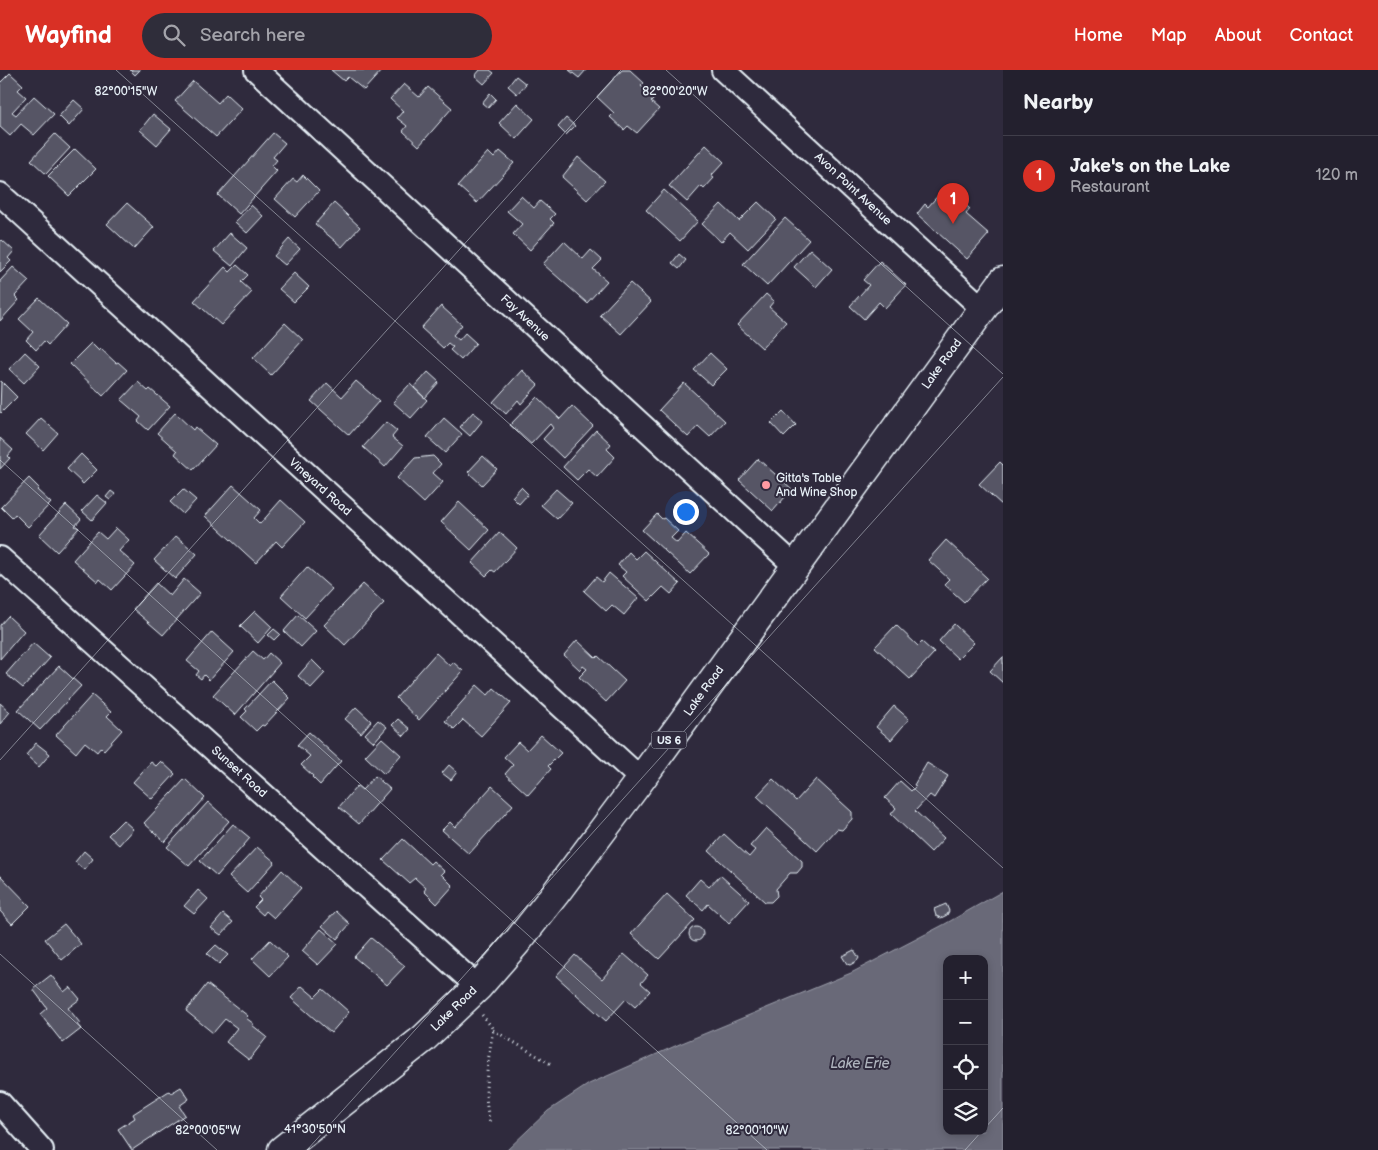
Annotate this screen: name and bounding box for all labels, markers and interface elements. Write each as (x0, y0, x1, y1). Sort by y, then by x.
search box (142, 13, 492, 58)
text: Wayfind (25, 21, 112, 50)
icon: search (160, 21, 188, 49)
text: Search here (200, 24, 305, 47)
text: Home (1074, 25, 1123, 46)
text: Map (1151, 25, 1187, 46)
text: About (1215, 25, 1262, 46)
text: Contact (1290, 25, 1353, 46)
text: 82°00'15"W (95, 84, 158, 99)
text: 82°00'20"W (642, 84, 708, 99)
text: Nearby (1023, 90, 1093, 115)
street label: Avon Point Avenue (811, 149, 895, 229)
text: Jake's on the Lake (1070, 155, 1230, 178)
text: 1 (1036, 166, 1042, 185)
text: 120 m (1315, 166, 1358, 185)
text: Restaurant (1070, 178, 1150, 197)
pin: 1 (937, 183, 969, 224)
street label: Fay Avenue (497, 291, 553, 345)
street label: Lake Road (919, 336, 965, 392)
street label: Vineyard Road (286, 455, 355, 519)
place label: Gitta's Table And Wine Shop (776, 471, 858, 500)
marker: Gitta's Table And Wine Shop (760, 479, 772, 491)
your location (673, 499, 699, 525)
street label: Lake Road (681, 663, 727, 719)
road number: US 6 (652, 732, 686, 748)
street label: Sunset Road (208, 743, 270, 801)
map controls (943, 955, 988, 1135)
button: + (943, 955, 988, 1000)
street label: Lake Road (428, 983, 480, 1035)
button: − (943, 1000, 988, 1045)
button: locate (943, 1045, 988, 1090)
water label: Lake Erie (830, 1055, 890, 1072)
button: layers (943, 1090, 988, 1135)
text: 41°30'50"N (284, 1122, 346, 1137)
text: 82°00'05"W (175, 1123, 241, 1138)
text: 82°00'10"W (725, 1123, 789, 1138)

